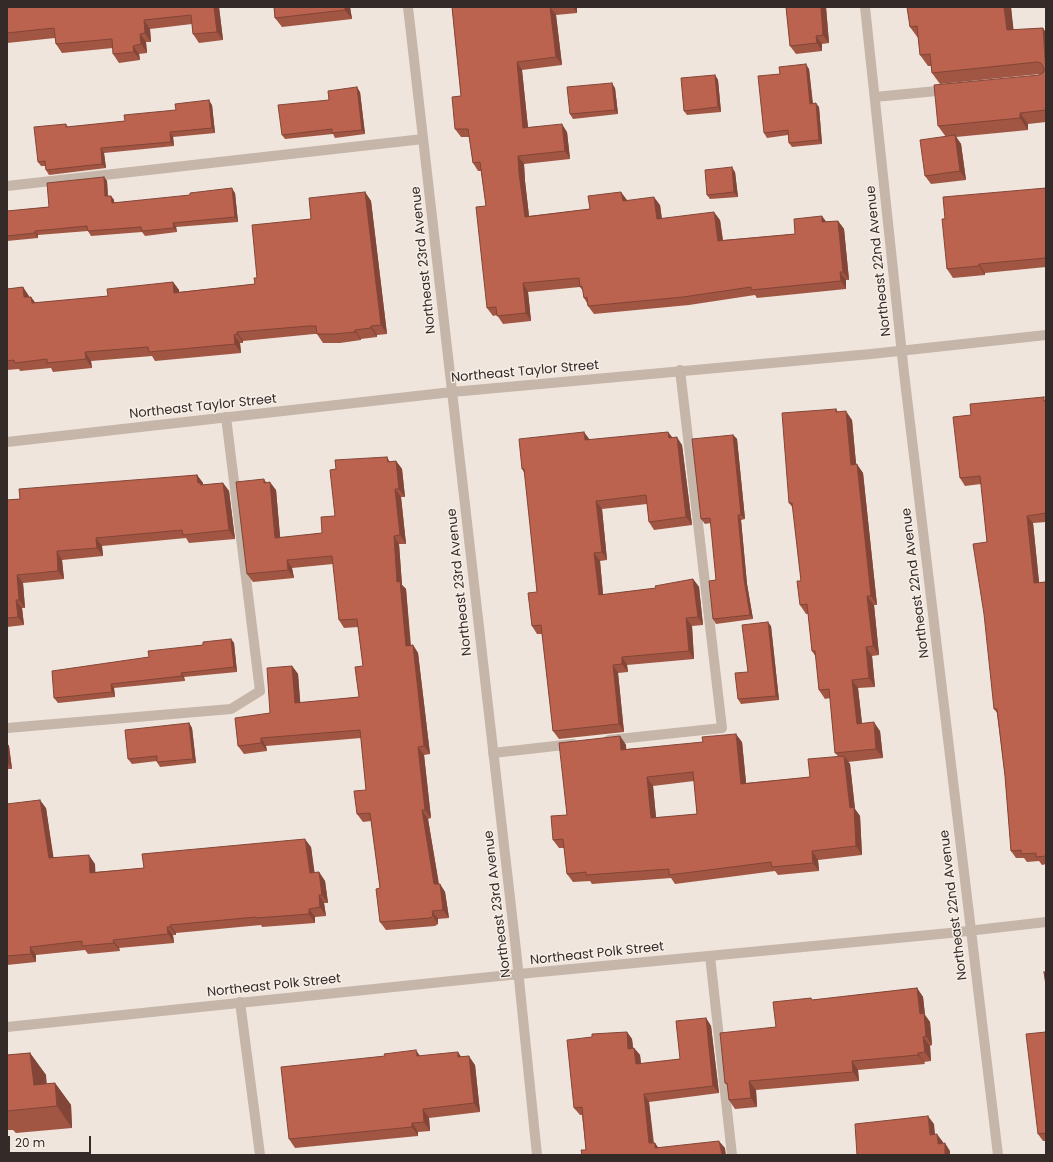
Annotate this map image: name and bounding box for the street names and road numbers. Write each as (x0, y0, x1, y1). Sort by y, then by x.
street label: Northeast 23rd Avenue (408, 185, 440, 335)
street label: Northeast 22nd Avenue (863, 185, 895, 337)
street label: Northeast Taylor Street (450, 358, 600, 386)
street label: Northeast Taylor Street (128, 391, 278, 423)
street label: Northeast 23rd Avenue (444, 507, 476, 657)
street label: Northeast 22nd Avenue (899, 507, 933, 659)
street label: Northeast 23rd Avenue (481, 829, 515, 979)
street label: Northeast 22nd Avenue (937, 829, 971, 981)
street label: Northeast Polk Street (529, 939, 665, 969)
street label: Northeast Polk Street (206, 971, 342, 1001)

